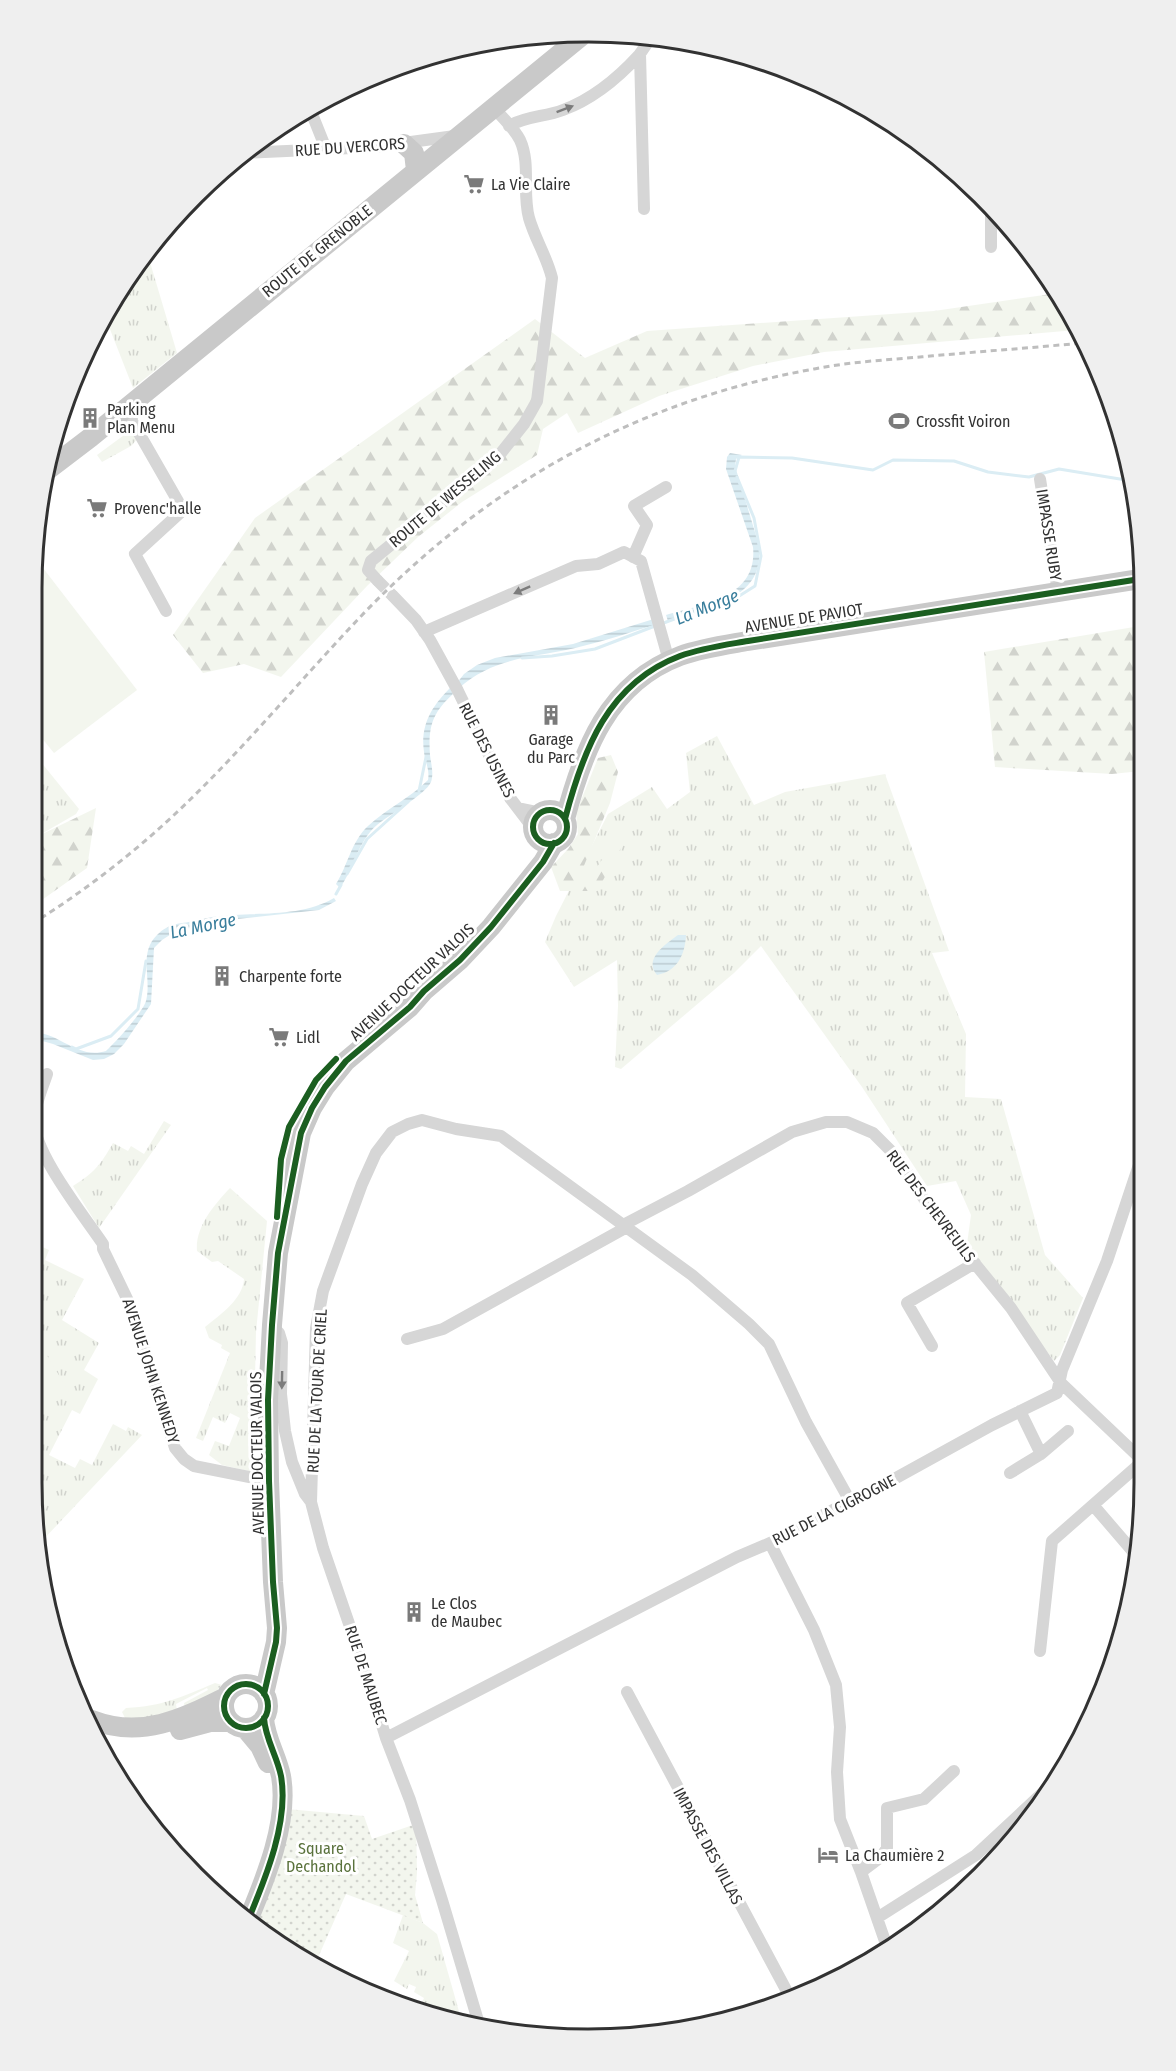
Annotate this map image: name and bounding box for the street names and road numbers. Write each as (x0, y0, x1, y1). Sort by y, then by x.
street label: RUE DU VERCORS (294, 134, 406, 160)
street label: ROUTE DE GRENOBLE (258, 201, 376, 301)
street label: ROUTE DE WESSELING (385, 447, 505, 551)
street label: IMPASSE RUBY (1032, 488, 1066, 582)
street label: AVENUE DE PAVIOT (743, 599, 865, 637)
street label: RUE DES USINES (455, 699, 519, 801)
street label: AVENUE DOCTEUR VALOIS (346, 919, 478, 1045)
street label: RUE DES CHEVREUILS (883, 1146, 979, 1266)
street label: AVENUE JOHN KENNEDY (119, 1296, 183, 1446)
street label: RUE DE LA TOUR DE CRIEL (303, 1309, 331, 1473)
street label: AVENUE DOCTEUR VALOIS (246, 1371, 268, 1535)
street label: RUE DE LA CIGROGNE (769, 1471, 899, 1549)
street label: RUE DE MAUBEC (341, 1623, 391, 1727)
street label: IMPASSE DES VILLAS (669, 1784, 747, 1908)

